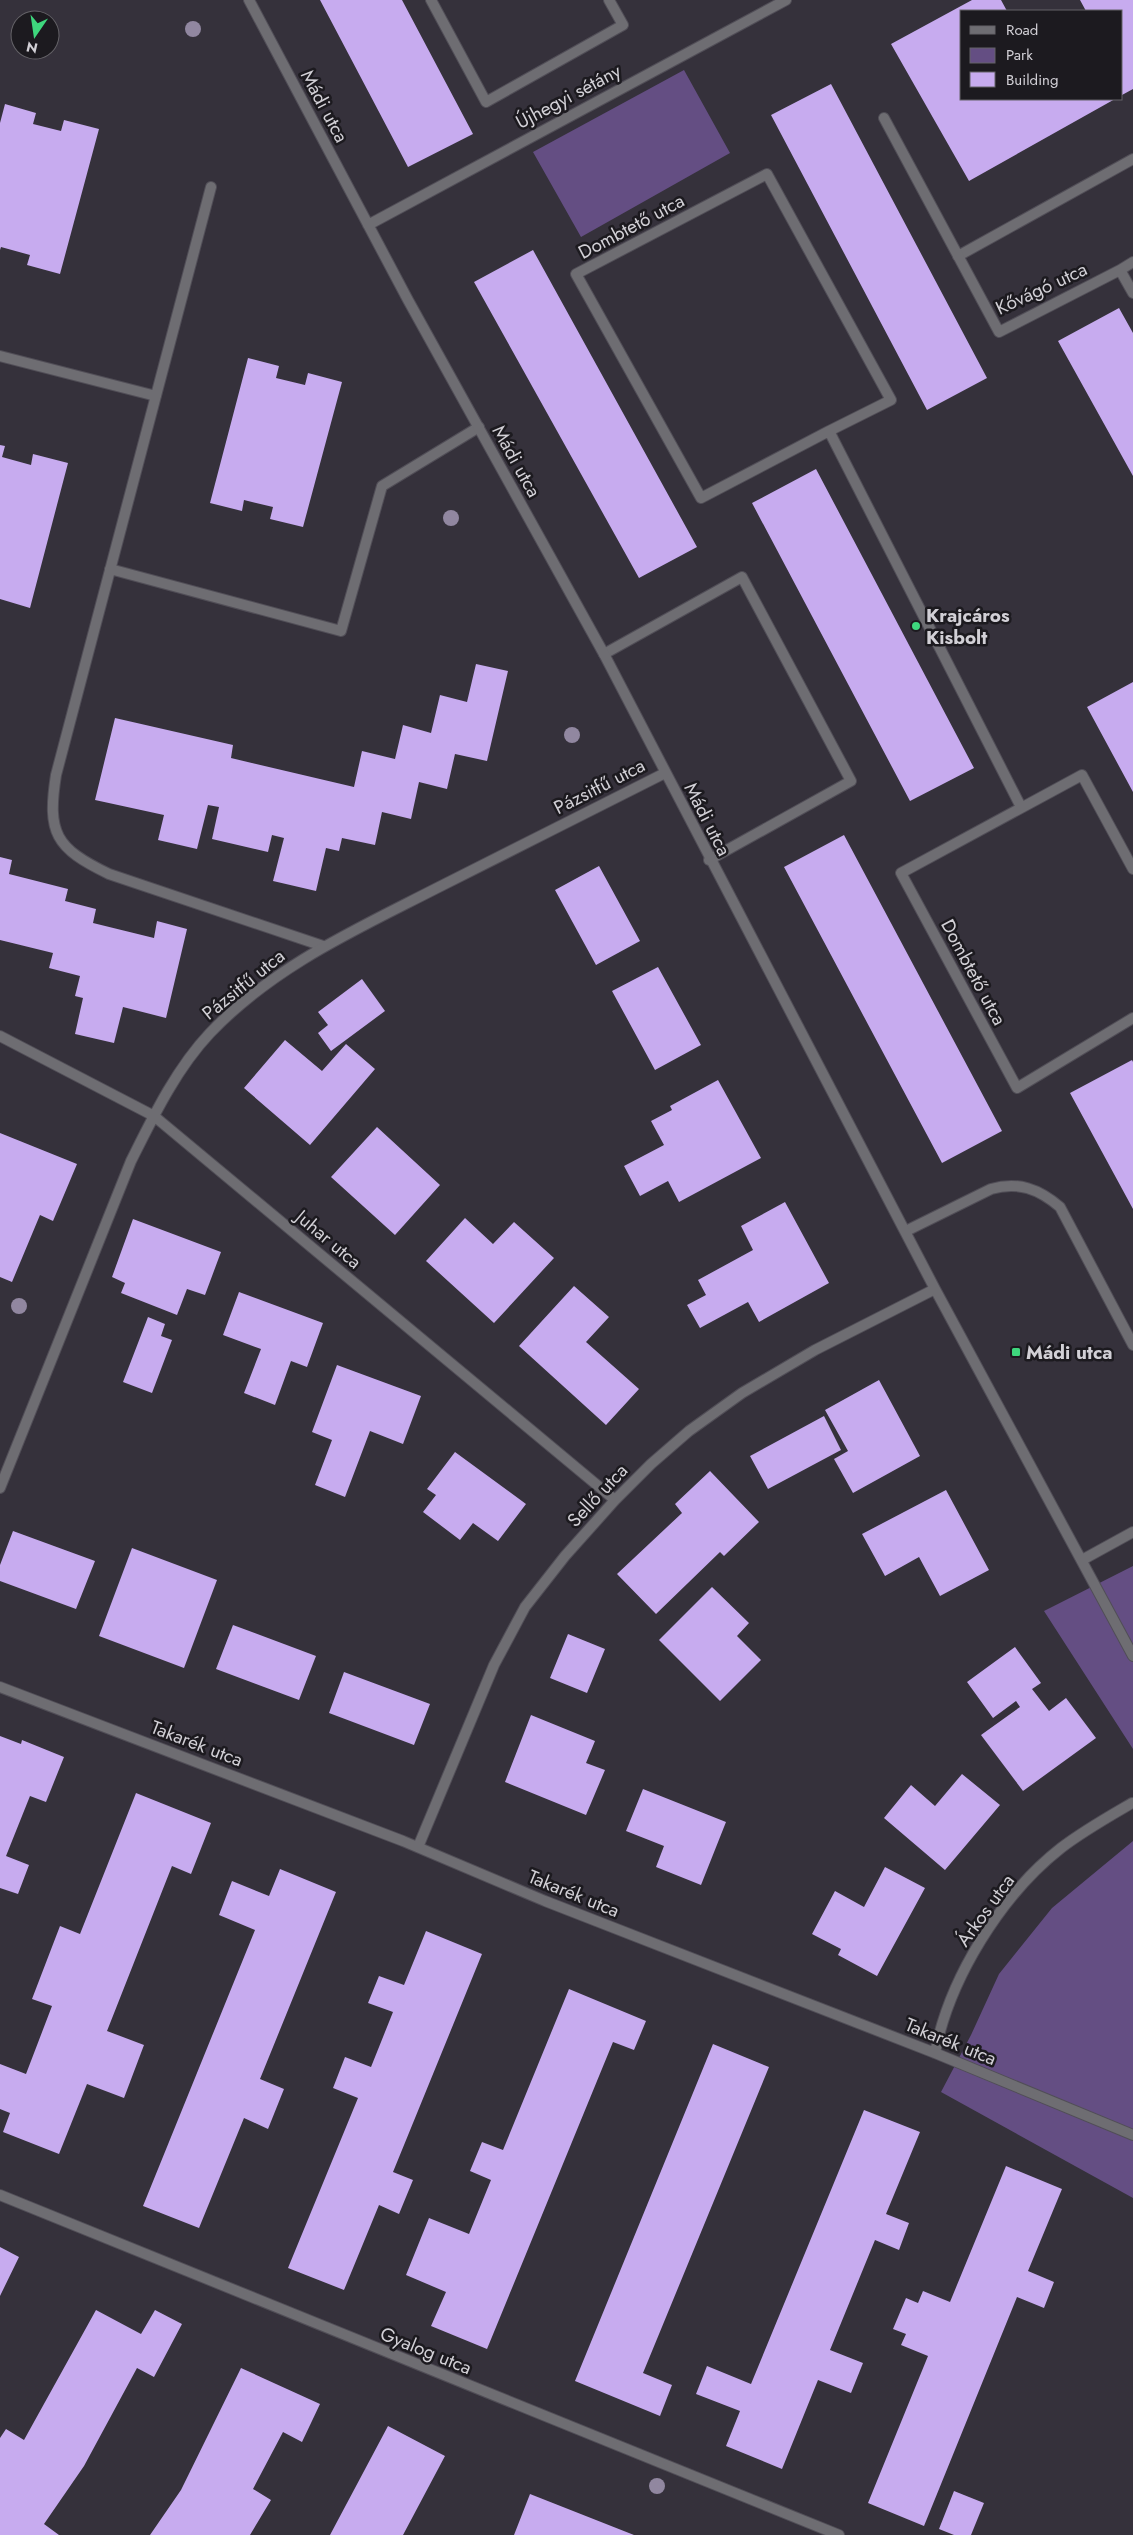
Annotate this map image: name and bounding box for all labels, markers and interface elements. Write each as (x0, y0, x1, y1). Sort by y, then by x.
north arrow (10, 10, 60, 60)
legend (960, 10, 1123, 100)
text: Road (1006, 19, 1038, 41)
text: N (24, 37, 40, 59)
text: Park (1006, 44, 1033, 66)
street label: Újhegyi sétány (511, 57, 626, 136)
street label: Mádi utca (294, 65, 355, 147)
text: Building (1006, 69, 1058, 91)
street label: Dombtető utca (573, 187, 689, 266)
street label: Kővágó utca (991, 255, 1091, 321)
street label: Mádi utca (486, 420, 547, 502)
place label: Krajcáros Kisbolt (926, 602, 1010, 651)
marker: Krajcáros Kisbolt (910, 620, 922, 632)
street label: Pázsitfű utca (549, 752, 650, 821)
street label: Mádi utca (678, 778, 737, 860)
street label: Dombtető utca (934, 914, 1013, 1030)
street label: Pázsitfű utca (196, 943, 290, 1026)
street label: Juhar utca (288, 1202, 367, 1275)
place label: Mádi utca (1026, 1339, 1113, 1366)
marker: Mádi utca (1010, 1346, 1022, 1358)
street label: Sellő utca (561, 1458, 634, 1533)
street label: Takarék utca (147, 1714, 247, 1773)
street label: Takarék utca (524, 1863, 624, 1924)
street label: Árkos utca (950, 1869, 1021, 1952)
street label: Takarék utca (901, 2011, 1001, 2072)
street label: Gyalog utca (376, 2320, 476, 2381)

